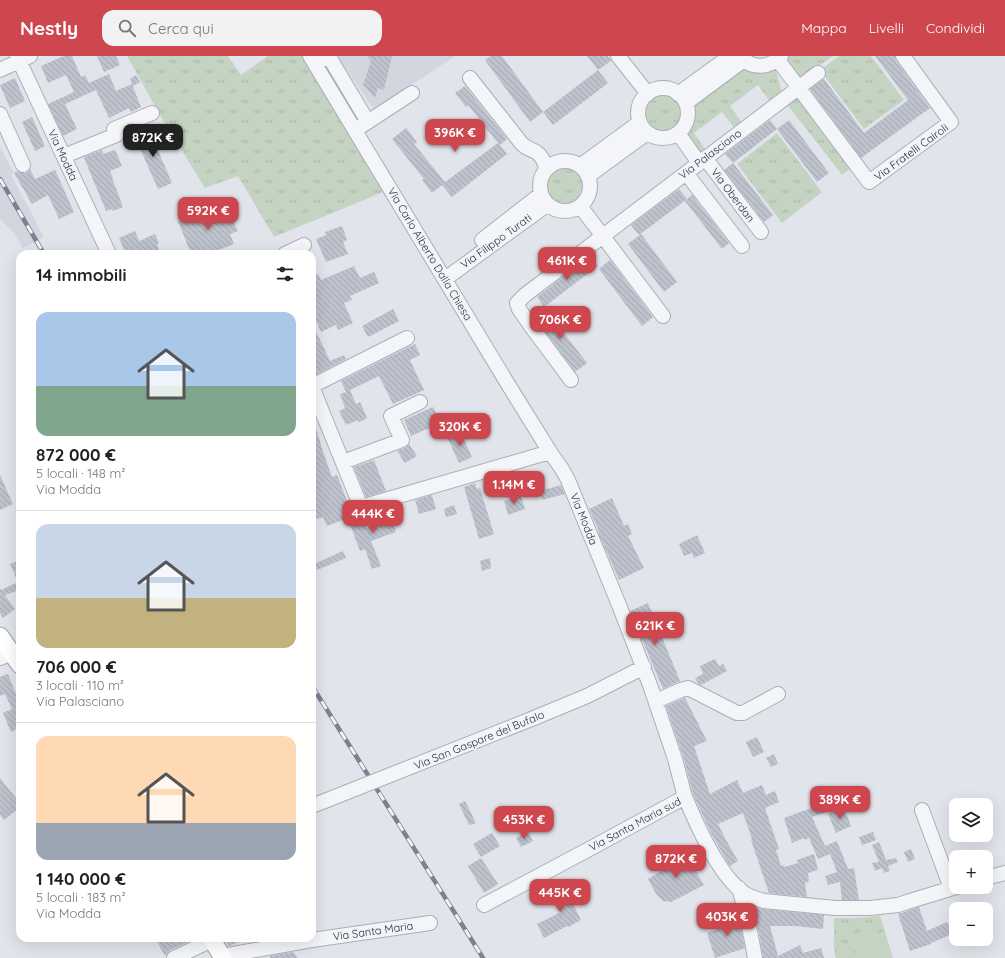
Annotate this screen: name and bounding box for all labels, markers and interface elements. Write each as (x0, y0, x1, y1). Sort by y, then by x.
search box (102, 10, 382, 46)
text: Nestly (20, 16, 78, 40)
icon: search (116, 17, 138, 39)
text: Cerca qui (148, 19, 214, 38)
text: Mappa (801, 19, 847, 37)
text: Livelli (869, 19, 904, 37)
text: Condividi (926, 19, 985, 37)
pin: 396K € (422, 119, 488, 153)
street label: Via Fratelli Cairoli (871, 120, 951, 184)
pin: 872K € (120, 124, 186, 158)
text: 396K € (434, 124, 476, 140)
street label: Via Palasciano (676, 126, 744, 182)
street label: Via Modda (45, 127, 81, 183)
text: 872K € (132, 129, 174, 145)
street label: Via Oberdan (708, 165, 758, 225)
street label: Via Carlo Alberto Dalla Chiesa (385, 185, 475, 323)
pin: 592K € (175, 197, 241, 231)
text: 592K € (187, 202, 229, 218)
street label: Via Filippo Turati (458, 211, 534, 271)
pin: 461K € (534, 247, 600, 281)
text: 461K € (547, 252, 587, 268)
icon: filters (274, 263, 296, 285)
text: 14 immobili (36, 264, 127, 285)
pin: 706K € (527, 306, 593, 340)
text: 706K € (539, 311, 581, 327)
icon: home (130, 338, 202, 410)
pin: 320K € (427, 413, 493, 447)
text: 320K € (439, 418, 481, 434)
text: 872 000 € (36, 444, 116, 465)
text: 5 locali · 148 m² (36, 465, 125, 481)
pin: 1.14M € (477, 471, 551, 505)
text: 1.14M € (493, 476, 535, 492)
text: Via Modda (36, 481, 101, 497)
street label: Via Modda (567, 491, 601, 547)
pin: 444K € (340, 500, 406, 534)
text: 444K € (351, 505, 395, 521)
icon: home (130, 550, 202, 622)
pin: 621K € (622, 612, 688, 646)
text: 621K € (635, 617, 675, 633)
text: 706 000 € (36, 656, 117, 677)
text: 3 locali · 110 m² (36, 677, 124, 693)
text: Via Palasciano (36, 693, 124, 709)
street label: Via San Gaspare del Bufalo (412, 707, 546, 773)
icon: home (130, 762, 202, 834)
pin: 389K € (807, 786, 873, 820)
text: 389K € (819, 791, 861, 807)
street label: Via Santa Maria sud (587, 794, 683, 854)
map controls (949, 798, 993, 946)
button: layers (949, 798, 993, 842)
pin: 453K € (491, 806, 557, 840)
text: 453K € (503, 811, 545, 827)
pin: 872K € (643, 845, 709, 879)
text: 872K € (655, 850, 697, 866)
button: + (949, 850, 993, 894)
text: 1 140 000 € (36, 868, 126, 889)
pin: 445K € (527, 879, 593, 913)
text: 445K € (538, 884, 582, 900)
text: 5 locali · 183 m² (36, 889, 126, 905)
button: − (949, 902, 993, 946)
pin: 403K € (694, 903, 760, 937)
text: Via Modda (36, 905, 101, 921)
text: 403K € (706, 908, 748, 924)
street label: Via Santa Maria (332, 918, 414, 944)

